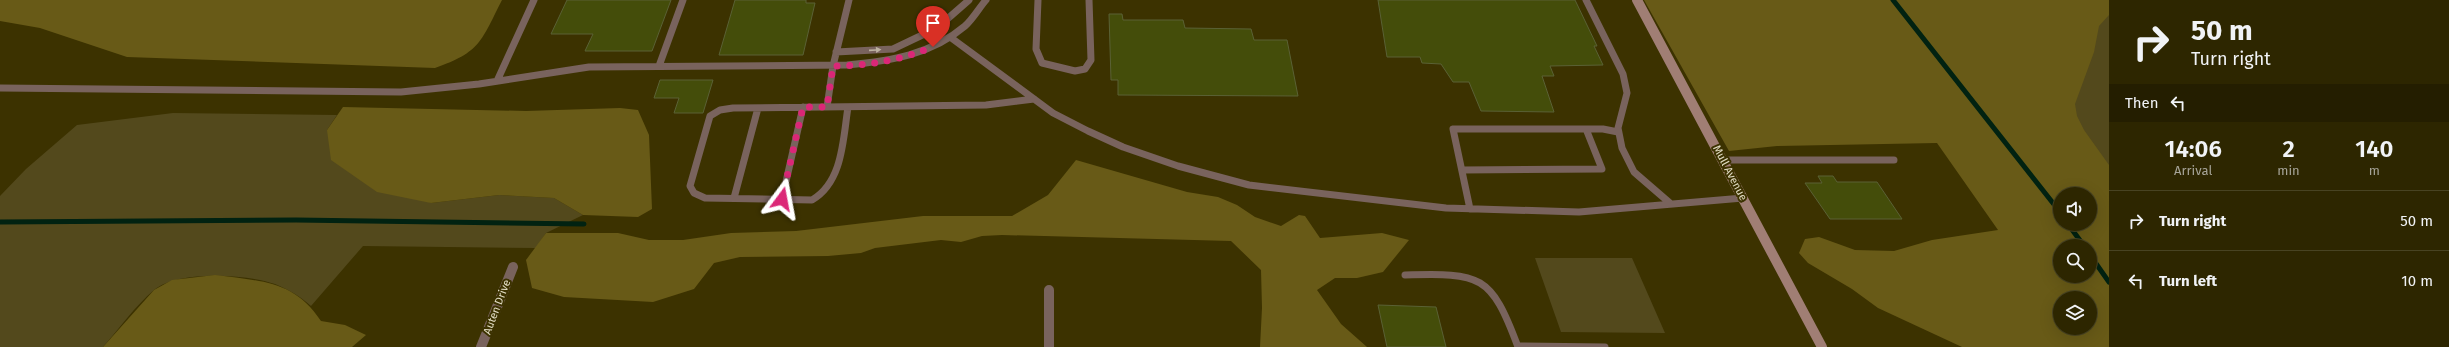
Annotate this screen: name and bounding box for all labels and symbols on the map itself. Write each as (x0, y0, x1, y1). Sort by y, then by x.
pin (916, 6, 950, 47)
one-way arrow (869, 46, 881, 53)
street label: Mull Avenue (1710, 143, 1750, 203)
position arrow (761, 178, 803, 220)
street label: Auten Drive (481, 278, 513, 336)

